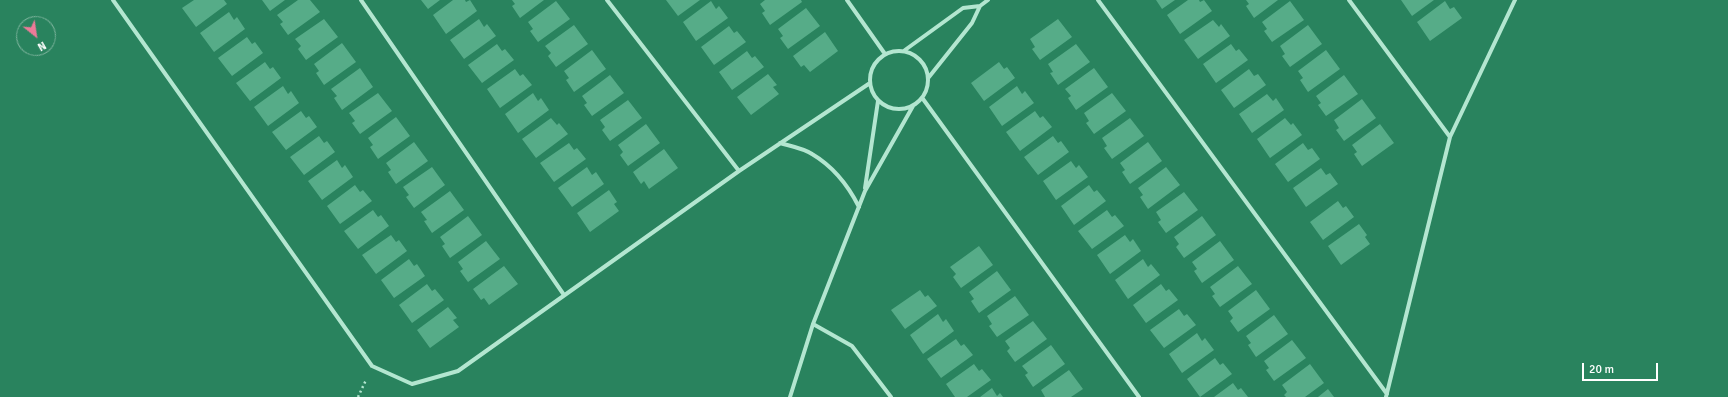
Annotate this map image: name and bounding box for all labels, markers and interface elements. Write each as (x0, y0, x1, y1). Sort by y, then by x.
north arrow (16, 16, 56, 56)
text: N (35, 38, 48, 54)
scale bar (1584, 355, 1660, 381)
text: 20 m (1589, 362, 1614, 377)

